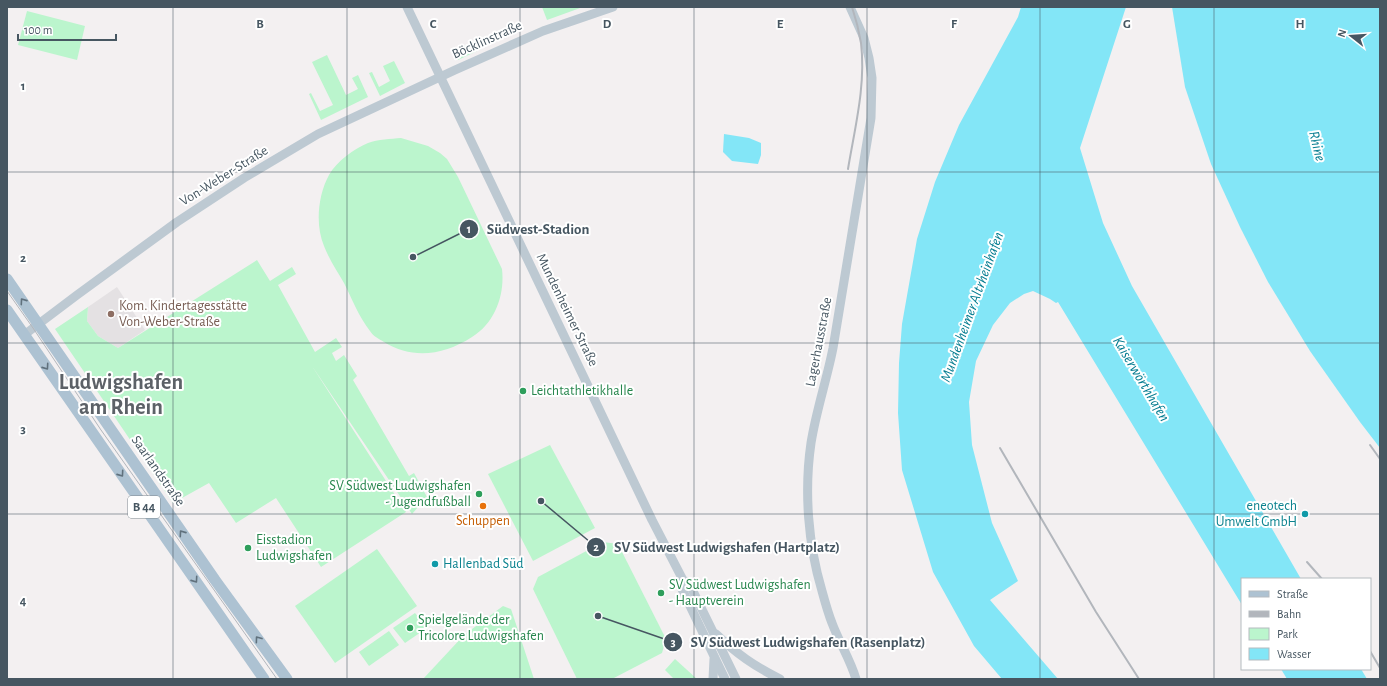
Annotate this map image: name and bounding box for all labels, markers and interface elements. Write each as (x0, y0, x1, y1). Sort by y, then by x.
scale bar (18, 16, 116, 42)
north arrow (1331, 16, 1371, 56)
text: B (256, 18, 264, 31)
text: C (430, 18, 437, 31)
street label: Böcklinstraße (450, 18, 524, 62)
text: D (603, 18, 612, 31)
text: E (777, 18, 784, 31)
text: F (951, 18, 958, 31)
text: G (1123, 18, 1131, 31)
text: H (1295, 18, 1305, 31)
text: 100 m (24, 24, 52, 36)
text: N (1336, 28, 1348, 38)
text: 1 (21, 80, 25, 93)
water label: Rhine (1306, 129, 1328, 163)
street label: Von-Weber-Straße (178, 143, 270, 209)
callout: Südwest-Stadion (459, 215, 598, 242)
text: Südwest-Stadion (487, 222, 589, 237)
text: 1 (467, 223, 471, 235)
water label: Mundenheimer Altrheinhafen (938, 230, 1006, 384)
street label: Mundenheimer Straße (534, 251, 600, 369)
text: 2 (20, 252, 26, 265)
street label: Lagerhausstraße (803, 296, 835, 388)
one-way arrow (21, 299, 28, 306)
place label: Kom. Kindertagesstätte Von-Weber-Straße (119, 299, 247, 329)
marker: Kom. Kindertagesstätte Von-Weber-Straße (106, 309, 116, 319)
water label: Kaiserwörthhafen (1110, 334, 1172, 424)
one-way arrow (41, 363, 48, 370)
district label: Ludwigshafen am Rhein (59, 371, 183, 418)
place label: Leichtathletikhalle (531, 384, 633, 398)
marker: Leichtathletikhalle (518, 386, 528, 396)
text: 3 (20, 423, 26, 436)
street label: Saarlandstraße (129, 433, 187, 509)
one-way arrow (116, 470, 124, 477)
place label: SV Südwest Ludwigshafen - Jugendfußball (329, 479, 471, 509)
marker: SV Südwest Ludwigshafen - Jugendfußball (474, 489, 484, 499)
road number: B 44 (128, 496, 160, 518)
place label: eneotech Umwelt GmbH (1216, 499, 1297, 529)
marker: Schuppen (478, 501, 488, 511)
marker: eneotech Umwelt GmbH (1300, 509, 1310, 519)
place label: Schuppen (456, 514, 510, 528)
one-way arrow (179, 530, 187, 537)
place label: Eisstadion Ludwigshafen (256, 533, 332, 563)
callout: SV Südwest Ludwigshafen (Hartplatz) (586, 534, 848, 561)
text: SV Südwest Ludwigshafen (Hartplatz) (614, 540, 840, 555)
text: 2 (593, 541, 599, 553)
marker: Eisstadion Ludwigshafen (243, 543, 253, 553)
place label: Hallenbad Süd (443, 557, 524, 571)
marker: Hallenbad Süd (430, 559, 440, 569)
one-way arrow (190, 576, 197, 583)
place label: SV Südwest Ludwigshafen - Hauptverein (669, 578, 811, 608)
legend (1241, 578, 1371, 670)
marker: SV Südwest Ludwigshafen - Hauptverein (656, 588, 666, 598)
text: Straße (1277, 588, 1308, 600)
text: 4 (20, 595, 27, 608)
text: Bahn (1277, 608, 1301, 620)
place label: Spielgelände der Tricolore Ludwigshafen (418, 613, 544, 643)
marker: Spielgelände der Tricolore Ludwigshafen (405, 623, 415, 633)
callout: SV Südwest Ludwigshafen (Rasenplatz) (663, 628, 934, 655)
text: Park (1277, 628, 1298, 640)
text: SV Südwest Ludwigshafen (Rasenplatz) (690, 635, 926, 650)
one-way arrow (256, 636, 263, 643)
text: 3 (670, 636, 676, 648)
text: Wasser (1277, 648, 1311, 660)

